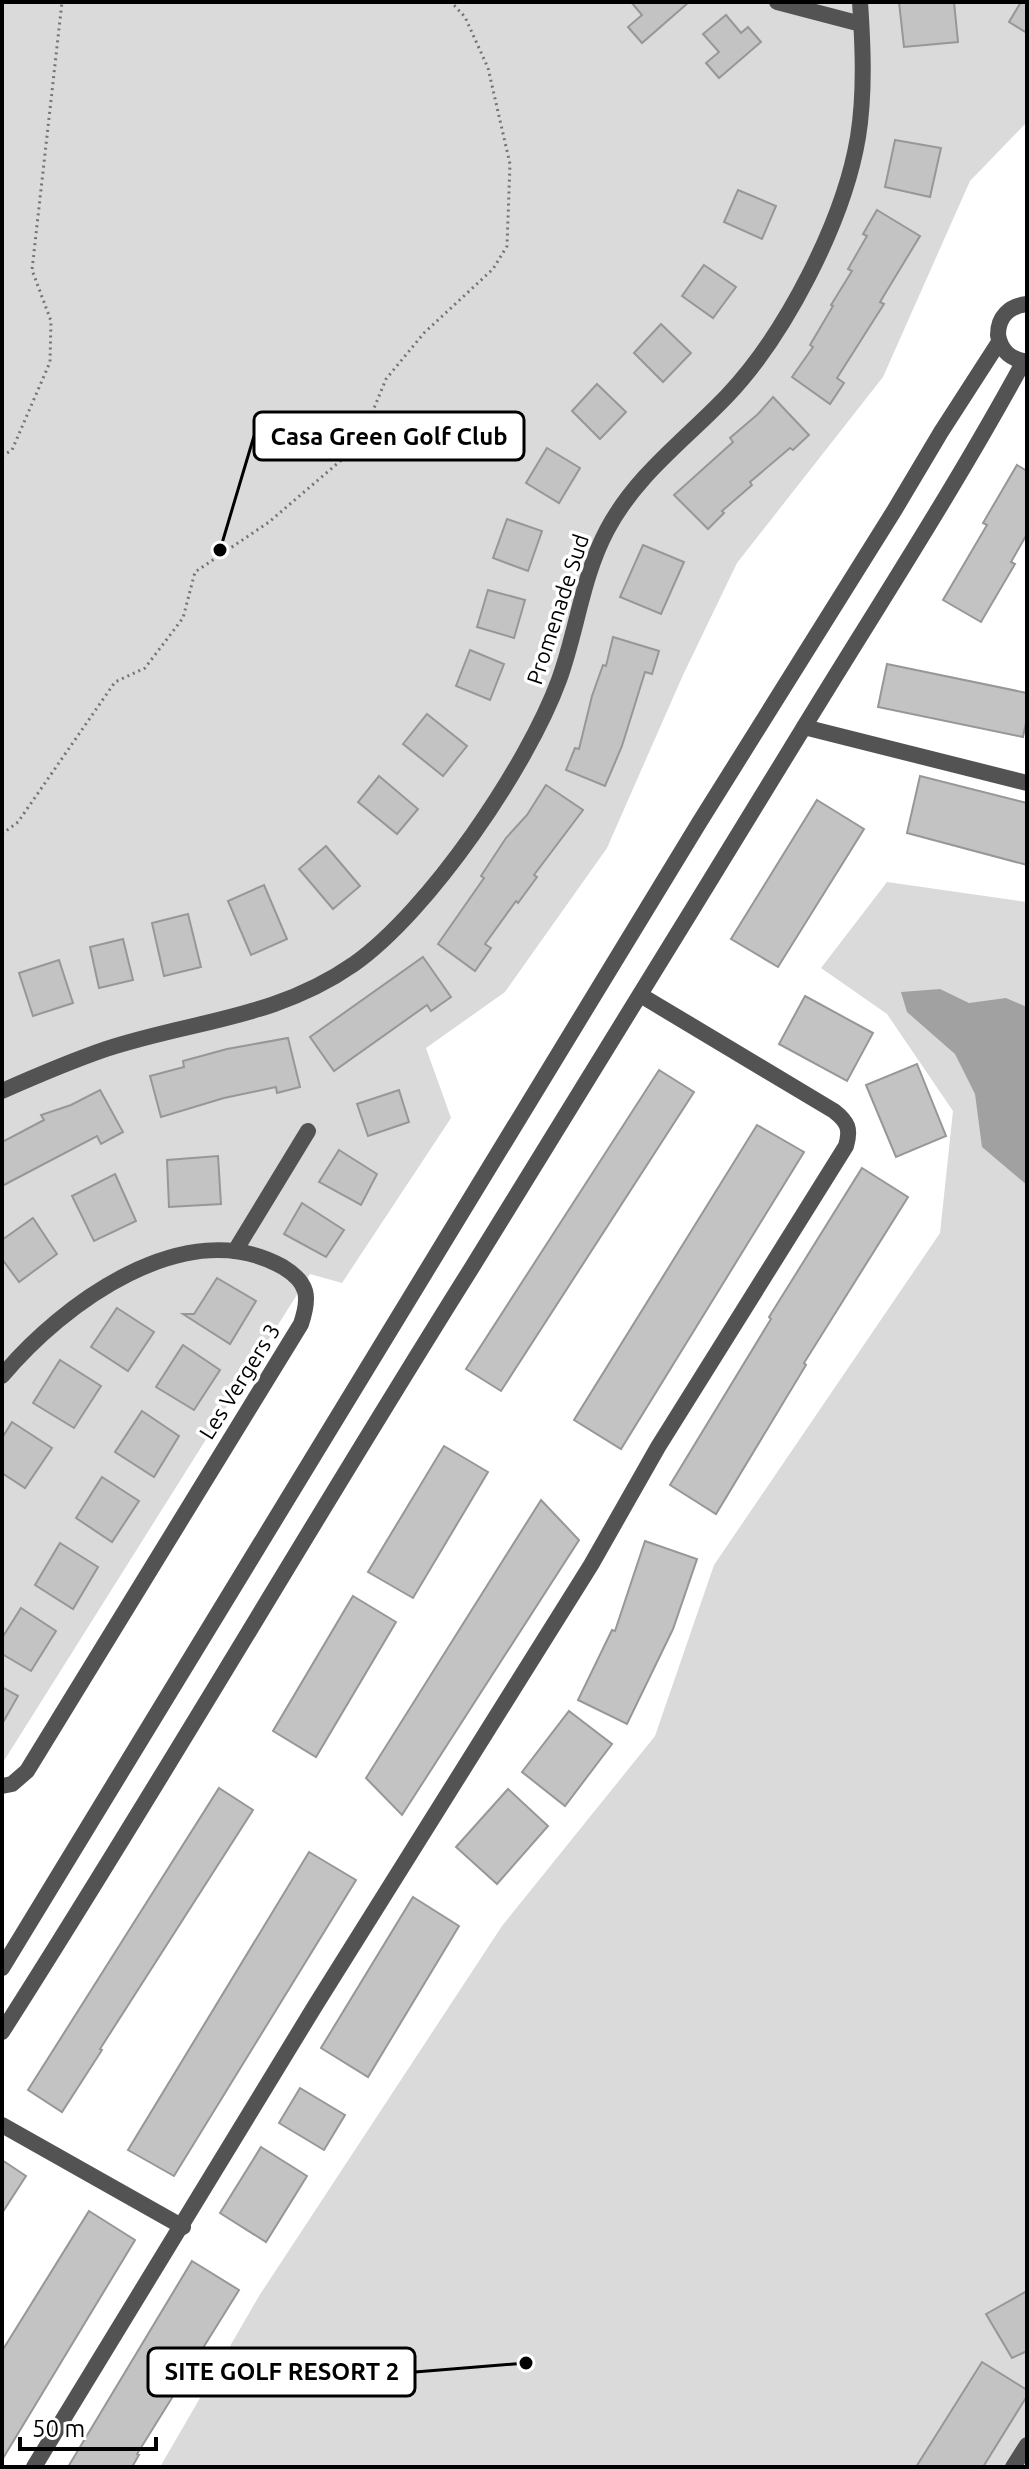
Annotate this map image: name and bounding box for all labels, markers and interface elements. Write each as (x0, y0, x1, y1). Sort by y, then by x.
callout: Casa Green Golf Club (254, 412, 524, 460)
text: Casa Green Golf Club (270, 423, 508, 450)
street label: Promenade Sud (521, 531, 593, 687)
street label: Les Vergers 3 (194, 1319, 284, 1443)
callout: SITE GOLF RESORT 2 (148, 2348, 415, 2396)
text: SITE GOLF RESORT 2 (165, 2358, 399, 2385)
scale bar (20, 2401, 156, 2451)
text: 50 m (32, 2415, 85, 2442)

